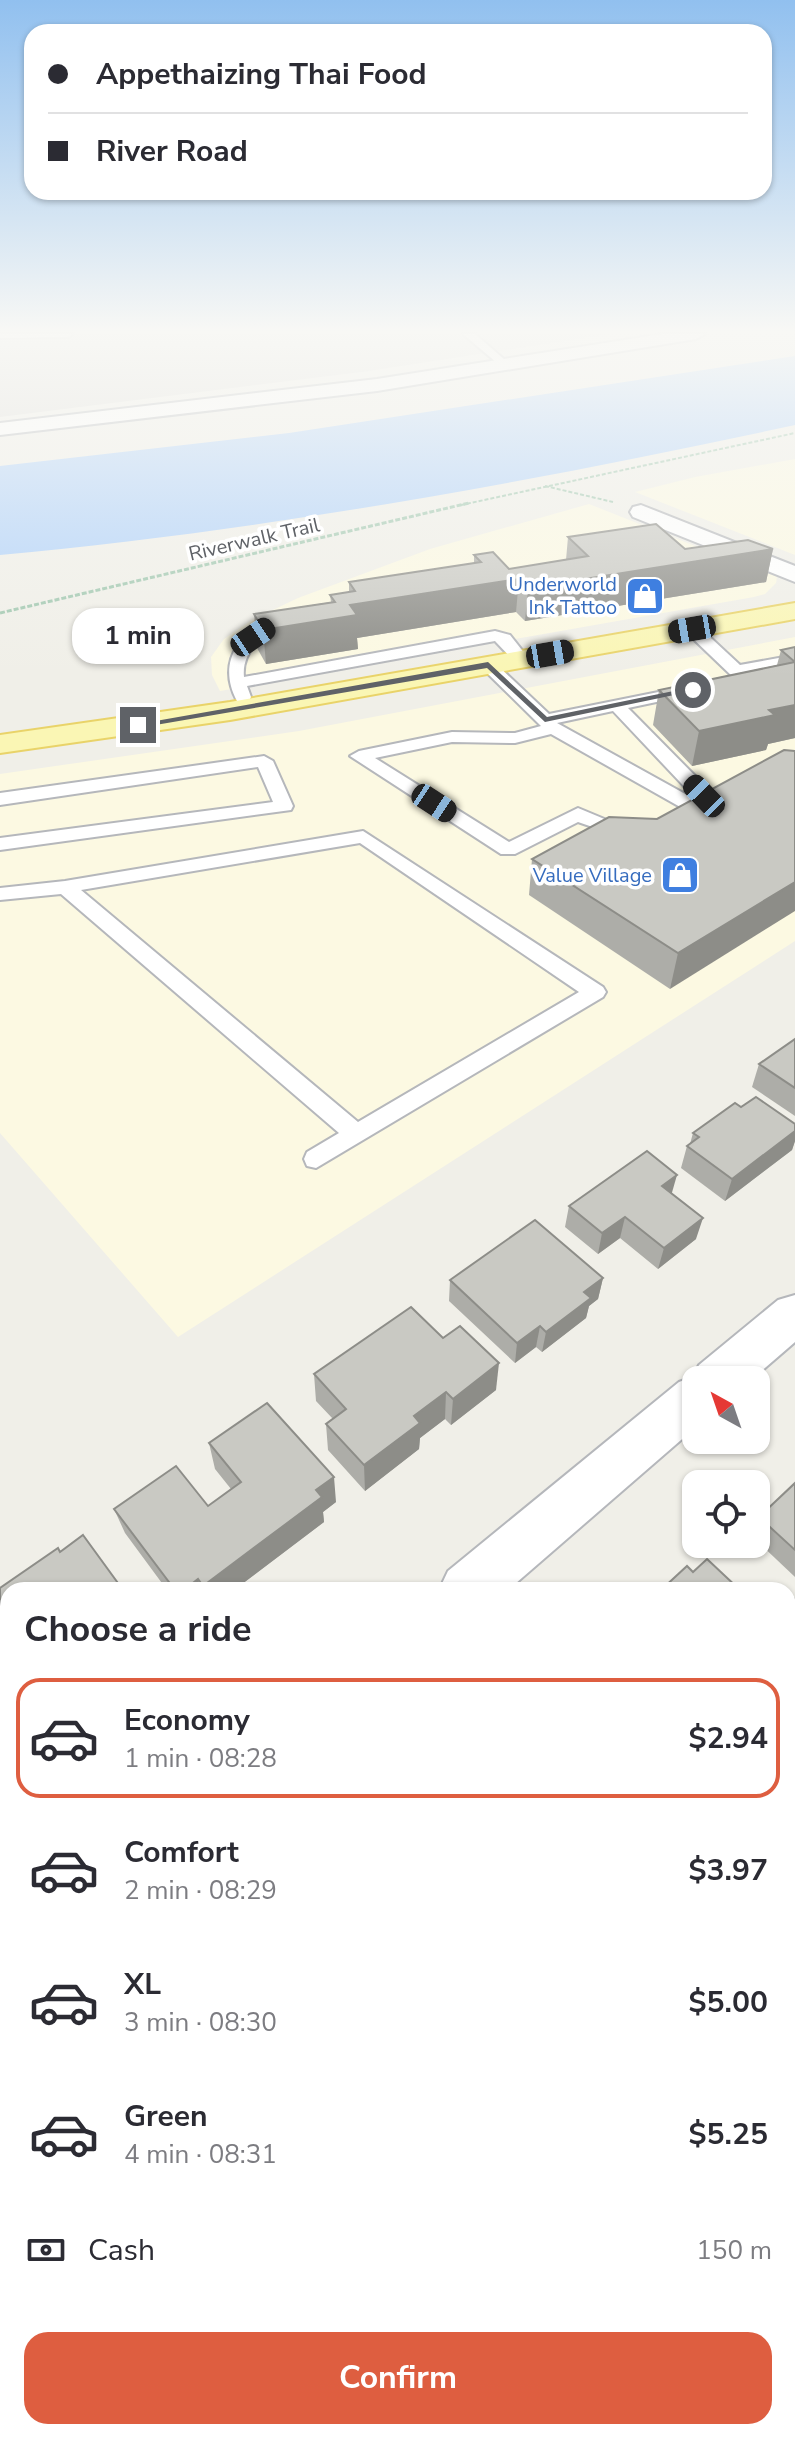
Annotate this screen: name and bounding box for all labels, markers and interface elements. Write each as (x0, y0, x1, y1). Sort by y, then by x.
text: Appethaizing Thai Food (96, 54, 427, 95)
text: River Road (96, 131, 248, 172)
street label: Riverwalk Trail (186, 511, 322, 568)
place label: Underworld Ink Tattoo (509, 571, 617, 621)
shop icon: Underworld Ink Tattoo (624, 575, 666, 617)
callout: 1 min (72, 609, 204, 665)
car (666, 613, 718, 645)
car (226, 614, 280, 660)
text: 1 min (104, 618, 172, 653)
car (524, 638, 576, 670)
route start (675, 672, 711, 708)
route end (120, 707, 156, 743)
car (679, 770, 729, 822)
car (407, 780, 461, 826)
shop icon: Value Village (659, 854, 701, 896)
place label: Value Village (532, 862, 652, 889)
north arrow (682, 1366, 770, 1454)
map controls (682, 1366, 770, 1558)
button: locate (682, 1470, 770, 1558)
text: Choose a ride (24, 1605, 252, 1654)
text: Economy (124, 1700, 250, 1741)
icon: car (28, 1702, 100, 1774)
text: $2.94 (689, 1718, 768, 1759)
text: 1 min · 08:28 (124, 1741, 277, 1776)
text: Comfort (124, 1832, 239, 1873)
icon: car (28, 1834, 100, 1906)
text: $3.97 (689, 1850, 768, 1891)
text: 2 min · 08:29 (124, 1873, 277, 1908)
text: XL (124, 1964, 161, 2005)
icon: car (28, 1966, 100, 2038)
text: $5.00 (689, 1982, 768, 2023)
text: 3 min · 08:30 (124, 2005, 277, 2040)
text: Green (124, 2096, 208, 2137)
icon: car (28, 2098, 100, 2170)
text: $5.25 (689, 2114, 768, 2155)
text: 4 min · 08:31 (124, 2137, 277, 2172)
icon: cash (24, 2228, 68, 2272)
text: Cash (88, 2230, 155, 2271)
text: 150 m (696, 2233, 772, 2268)
button: Confirm (24, 2332, 772, 2424)

